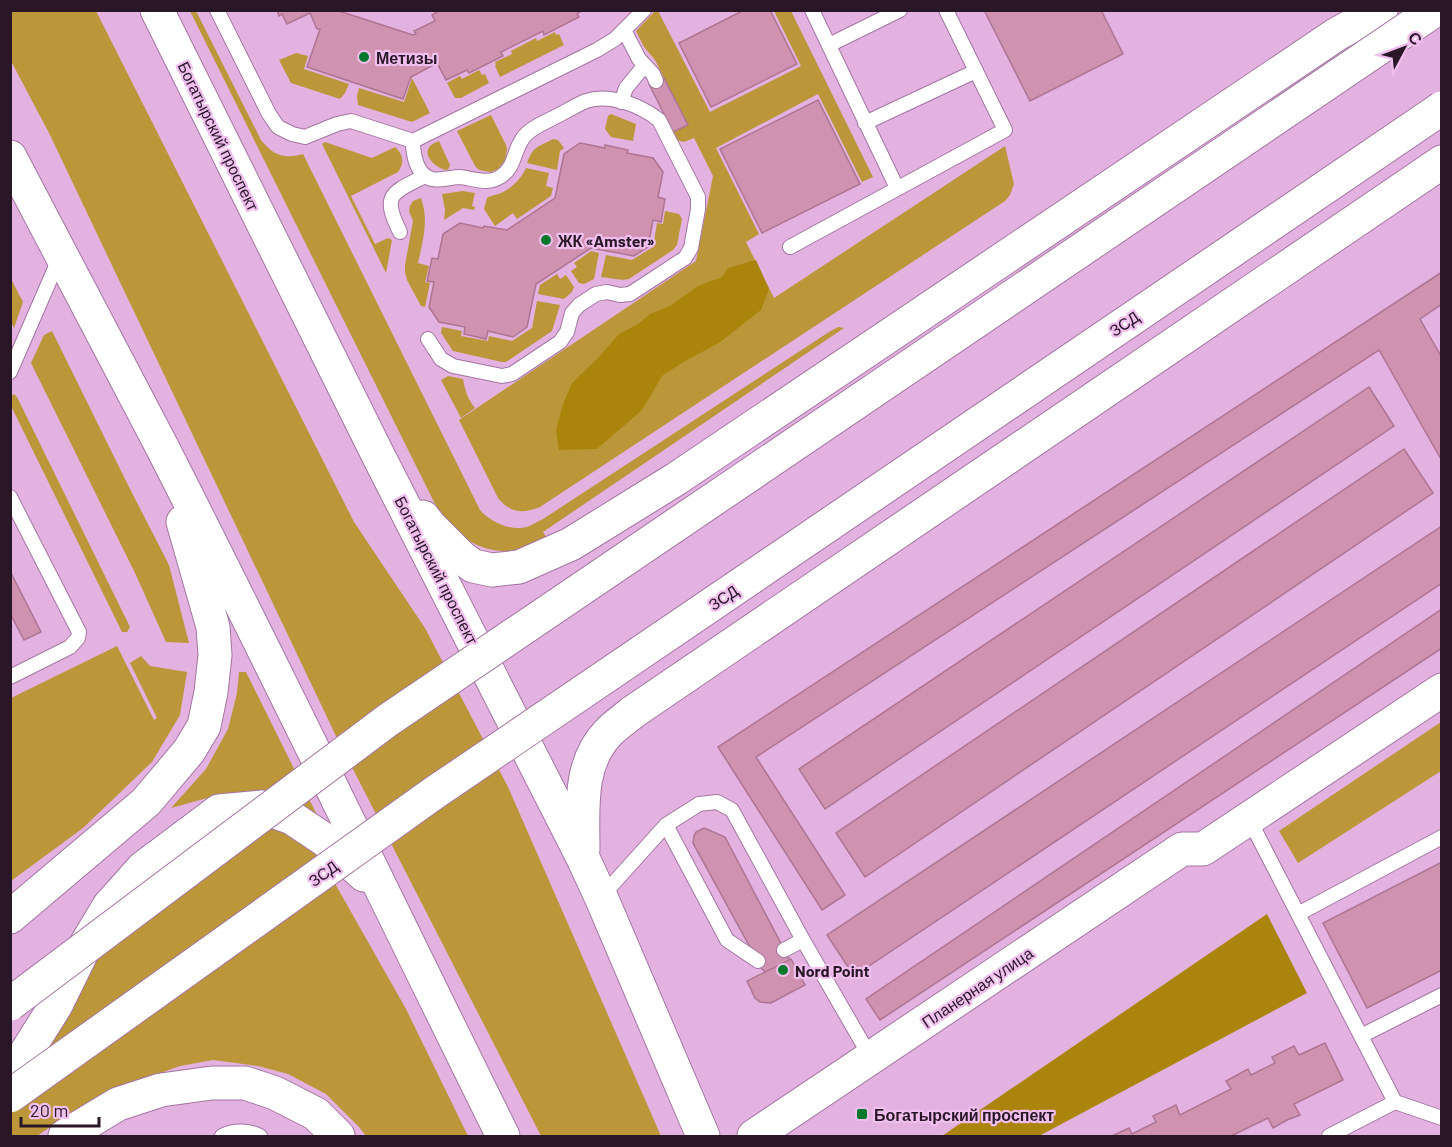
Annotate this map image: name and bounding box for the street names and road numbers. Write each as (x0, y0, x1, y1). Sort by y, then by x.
street label: Богатырский проспект (175, 58, 264, 214)
street label: ЗСД (1106, 306, 1143, 340)
street label: Богатырский проспект (391, 493, 483, 648)
street label: ЗСД (705, 580, 742, 614)
street label: ЗСД (305, 856, 341, 890)
street label: Планерная улица (918, 943, 1036, 1031)

